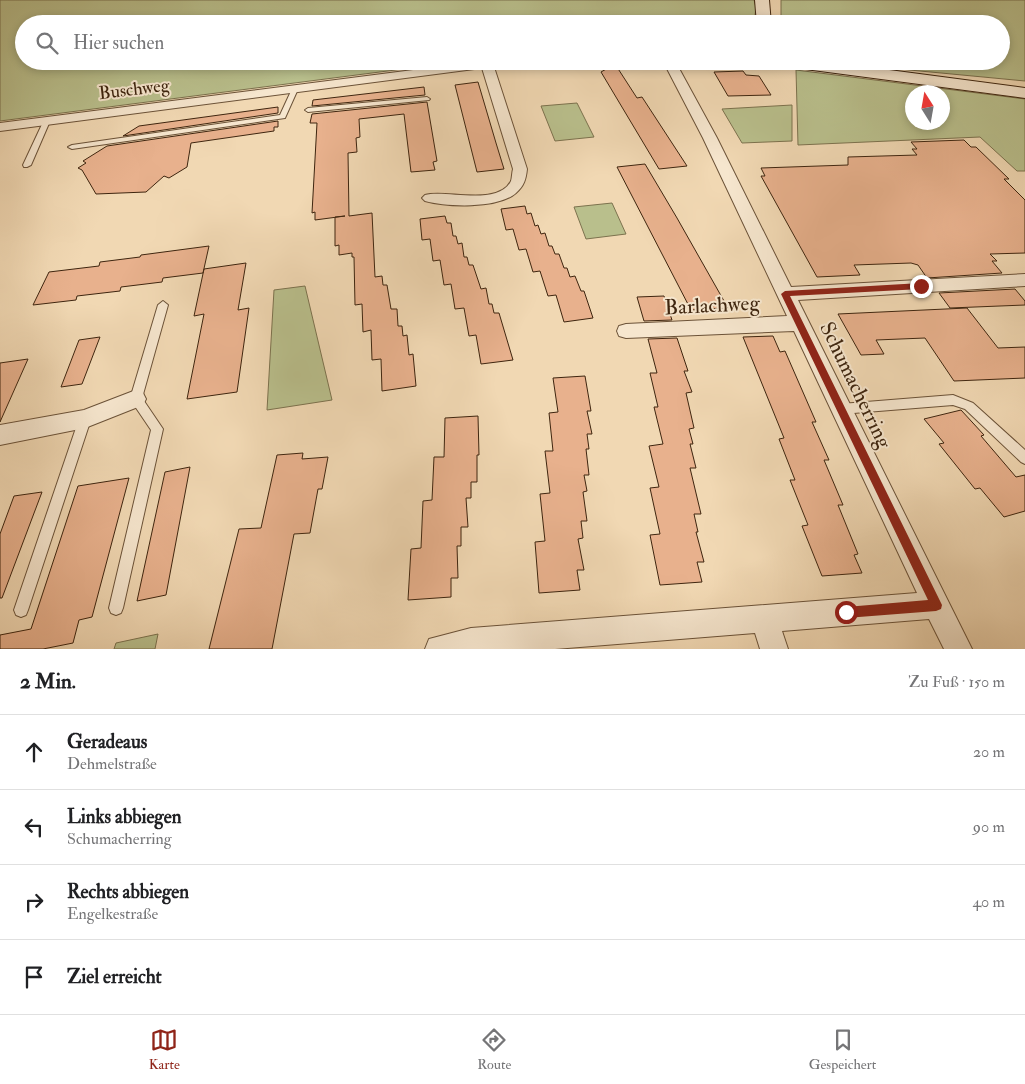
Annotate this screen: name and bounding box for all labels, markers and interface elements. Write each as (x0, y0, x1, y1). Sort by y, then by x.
search box (15, 15, 1010, 70)
icon: search (33, 29, 61, 57)
text: Hier suchen (73, 31, 164, 55)
street label: Buschweg (97, 74, 172, 105)
north arrow (905, 85, 950, 130)
route end (910, 275, 933, 298)
street label: Barlachweg (664, 289, 761, 321)
street label: Schumacherring (813, 318, 898, 454)
route start (835, 601, 858, 624)
text: 2 Min. (20, 668, 76, 695)
text: Zu Fuß · 150 m (908, 672, 1005, 692)
text: Geradeaus (67, 730, 147, 754)
icon: ahead (20, 738, 48, 766)
text: 20 m (973, 742, 1005, 762)
text: Dehmelstraße (67, 754, 157, 774)
text: Links abbiegen (67, 805, 181, 829)
icon: left (20, 813, 48, 841)
text: 90 m (973, 817, 1005, 837)
text: Schumacherring (67, 829, 172, 849)
text: Rechts abbiegen (67, 880, 189, 904)
icon: right (20, 888, 48, 916)
text: 40 m (972, 892, 1005, 912)
text: Engelkestraße (67, 904, 158, 924)
icon: arrive (20, 963, 48, 991)
text: Ziel erreicht (67, 965, 162, 989)
tab: Karte (149, 1026, 180, 1073)
tab: Route (477, 1026, 511, 1073)
tab: Gespeichert (809, 1026, 876, 1073)

